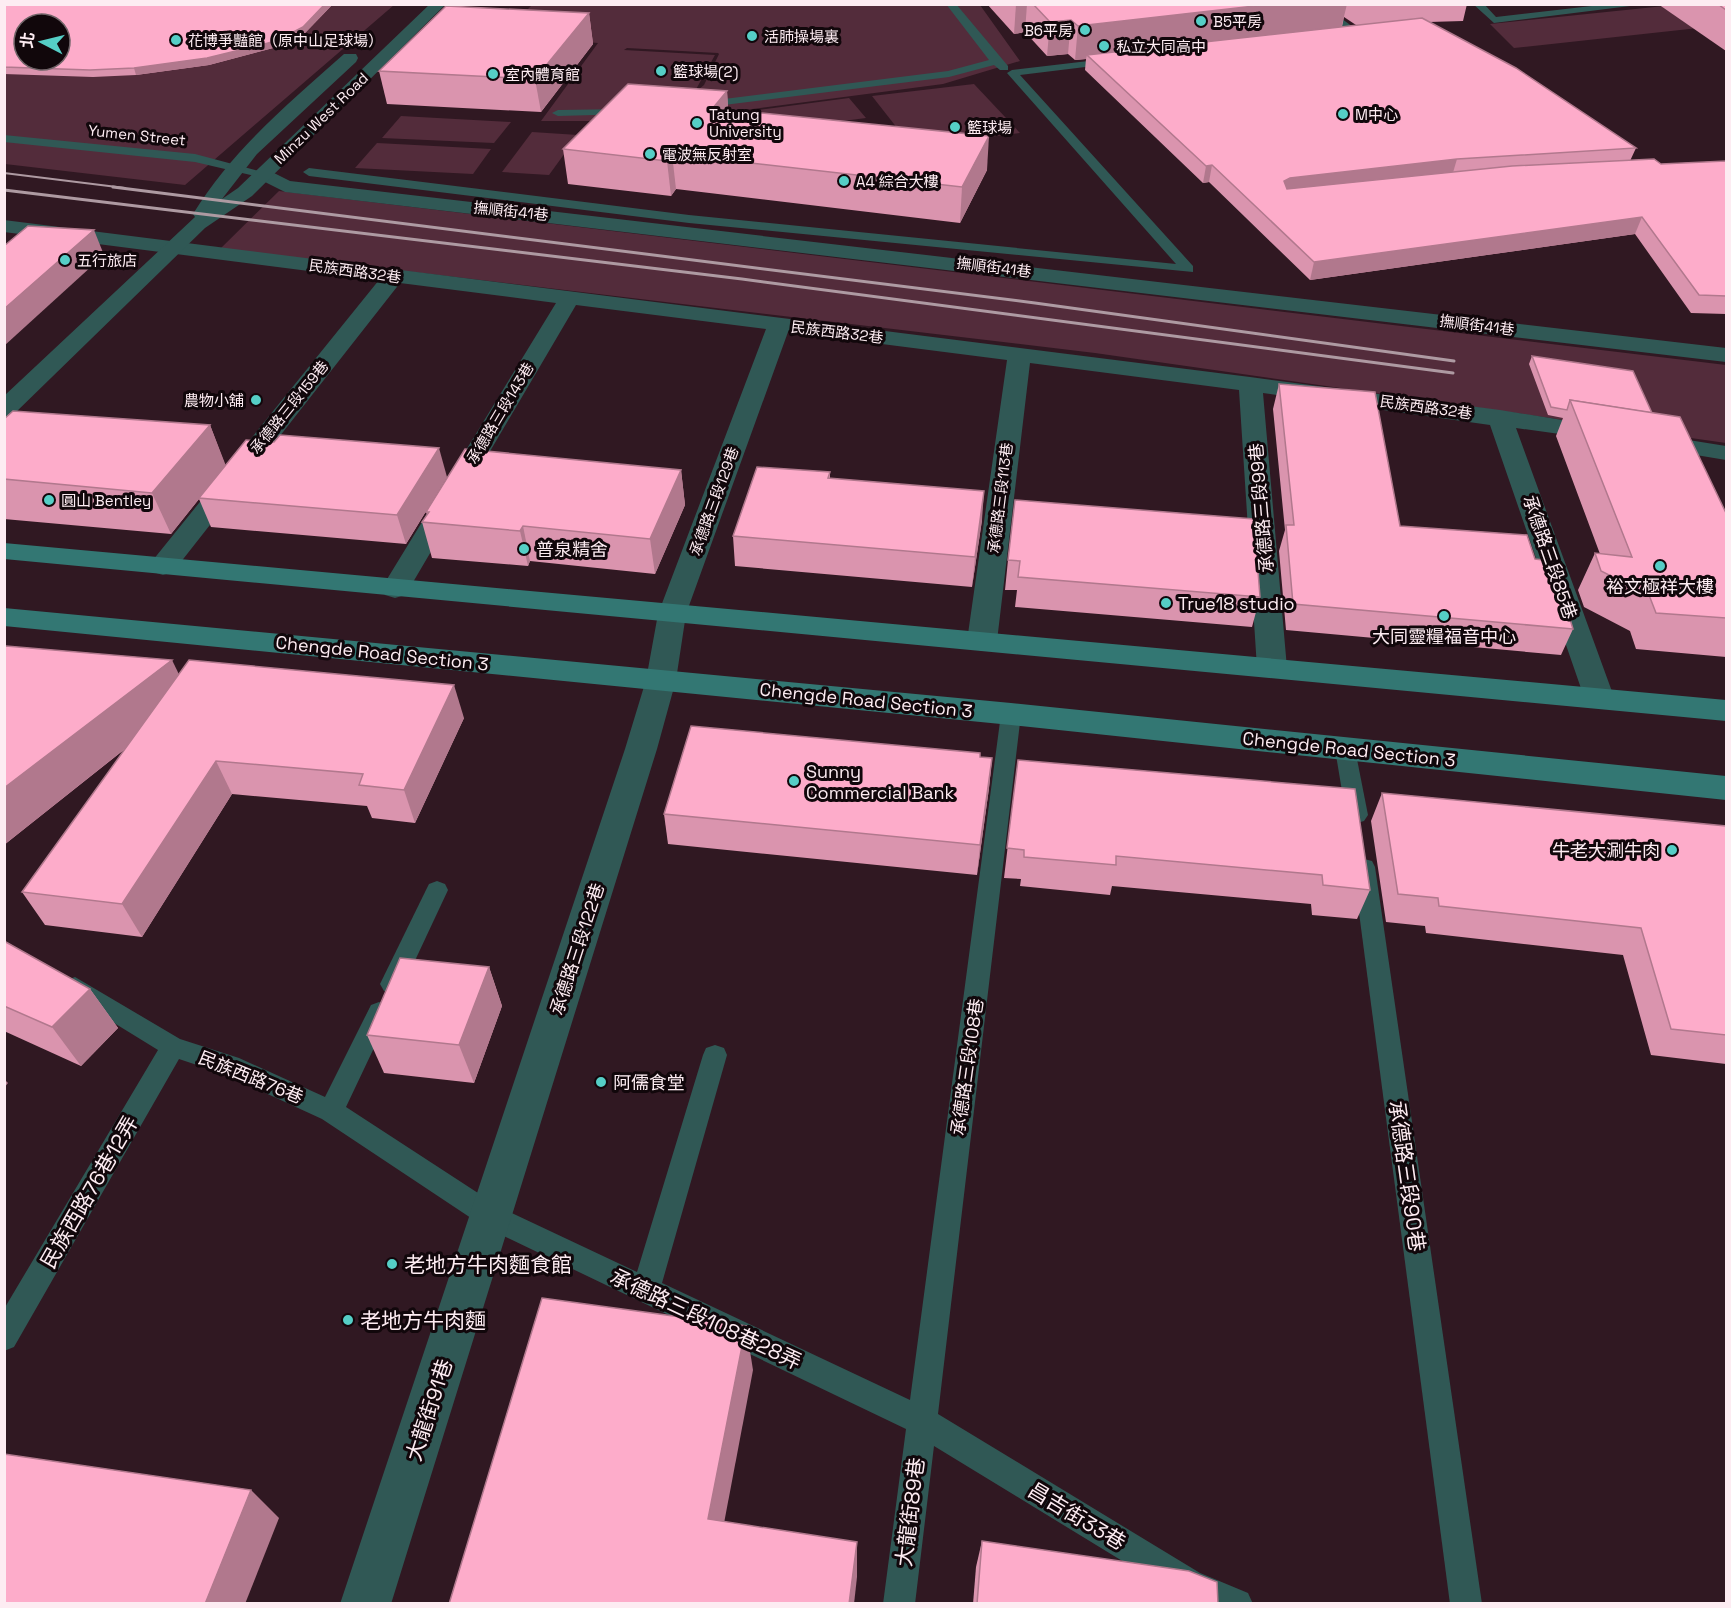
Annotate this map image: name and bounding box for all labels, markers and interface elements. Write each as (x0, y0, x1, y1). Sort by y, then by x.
north arrow (12, 12, 72, 72)
place label: B5平房 (1213, 12, 1262, 31)
marker: B5平房 (1194, 14, 1208, 28)
place label: B6平房 (1024, 21, 1073, 40)
marker: B6平房 (1078, 23, 1092, 37)
place label: 活肺操場裏 (764, 27, 839, 46)
marker: 活肺操場裏 (745, 29, 759, 43)
text: 北 (16, 31, 39, 49)
place label: 花博爭豔館（原中山足球場） (188, 31, 383, 50)
marker: 花博爭豔館（原中山足球場） (169, 33, 183, 47)
place label: 私立大同高中 (1116, 37, 1206, 56)
marker: 私立大同高中 (1097, 39, 1111, 53)
place label: 籃球場(2) (673, 62, 738, 82)
marker: 籃球場(2) (654, 64, 668, 78)
place label: 室內體育館 (505, 65, 580, 84)
marker: 室內體育館 (486, 67, 500, 81)
street label: Minzu West Road (270, 68, 372, 168)
place label: Tatung University (709, 105, 782, 141)
place label: M中心 (1355, 105, 1398, 124)
marker: M中心 (1336, 107, 1350, 121)
marker: Tatung University (690, 116, 704, 130)
place label: 籃球場 (967, 118, 1012, 137)
street label: Yumen Street (87, 120, 187, 150)
marker: 籃球場 (948, 120, 962, 134)
place label: 電波無反射室 (662, 145, 752, 164)
marker: 電波無反射室 (643, 147, 657, 161)
place label: A4 綜合大樓 (856, 172, 939, 191)
marker: A4 綜合大樓 (837, 174, 851, 188)
street label: 撫順街41巷 (473, 198, 549, 224)
place label: 五行旅店 (77, 251, 137, 270)
marker: 五行旅店 (58, 253, 72, 267)
street label: 撫順街41巷 (955, 253, 1033, 281)
street label: 民族西路32巷 (308, 255, 402, 287)
street label: 撫順街41巷 (1438, 311, 1516, 339)
street label: 民族西路32巷 (790, 317, 884, 347)
street label: 承德路三段159巷 (246, 357, 332, 457)
street label: 承德路三段143巷 (462, 359, 538, 467)
place label: 農物小舖 (184, 391, 244, 410)
street label: 民族西路32巷 (1379, 391, 1473, 423)
marker: 農物小舖 (249, 393, 263, 407)
street label: 承德路三段113巷 (984, 441, 1016, 555)
street label: 承德路三段99巷 (1244, 442, 1278, 574)
street label: 承德路三段129巷 (685, 444, 743, 558)
place label: 圓山 Bentley (61, 491, 151, 510)
street label: 承德路三段85巷 (1518, 492, 1582, 622)
marker: 圓山 Bentley (42, 493, 56, 507)
place label: 普泉精舍 (536, 538, 608, 561)
marker: 普泉精舍 (517, 542, 531, 556)
marker: 裕文極祥大樓 (1653, 559, 1667, 573)
place label: 裕文極祥大樓 (1606, 575, 1714, 598)
place label: True18 studio (1178, 592, 1295, 615)
marker: True18 studio (1159, 596, 1173, 610)
marker: 大同靈糧福音中心 (1437, 609, 1451, 623)
place label: 大同靈糧福音中心 (1372, 625, 1516, 648)
street label: Chengde Road Section 3 (274, 630, 490, 676)
street label: Chengde Road Section 3 (758, 677, 974, 723)
street label: Chengde Road Section 3 (1241, 726, 1457, 772)
place label: Sunny Commercial Bank (806, 760, 955, 804)
marker: Sunny Commercial Bank (787, 774, 801, 788)
place label: 牛老大涮牛肉 (1552, 839, 1660, 862)
marker: 牛老大涮牛肉 (1665, 843, 1679, 857)
street label: 承德路三段122巷 (545, 880, 609, 1018)
street label: 承德路三段108巷 (946, 997, 988, 1137)
street label: 民族西路76巷 (195, 1046, 307, 1108)
place label: 阿儒食堂 (613, 1071, 685, 1094)
marker: 阿儒食堂 (594, 1075, 608, 1089)
street label: 承德路三段90巷 (1383, 1099, 1431, 1253)
street label: 民族西路76巷12弄 (34, 1111, 144, 1273)
place label: 老地方牛肉麵食館 (404, 1251, 572, 1278)
marker: 老地方牛肉麵食館 (385, 1257, 399, 1271)
street label: 承德路三段108巷28弄 (606, 1263, 806, 1375)
place label: 老地方牛肉麵 (360, 1307, 486, 1334)
marker: 老地方牛肉麵 (341, 1313, 355, 1327)
street label: 大龍街91巷 (400, 1356, 458, 1464)
street label: 大龍街89巷 (890, 1456, 930, 1568)
street label: 昌吉街33巷 (1023, 1476, 1131, 1556)

